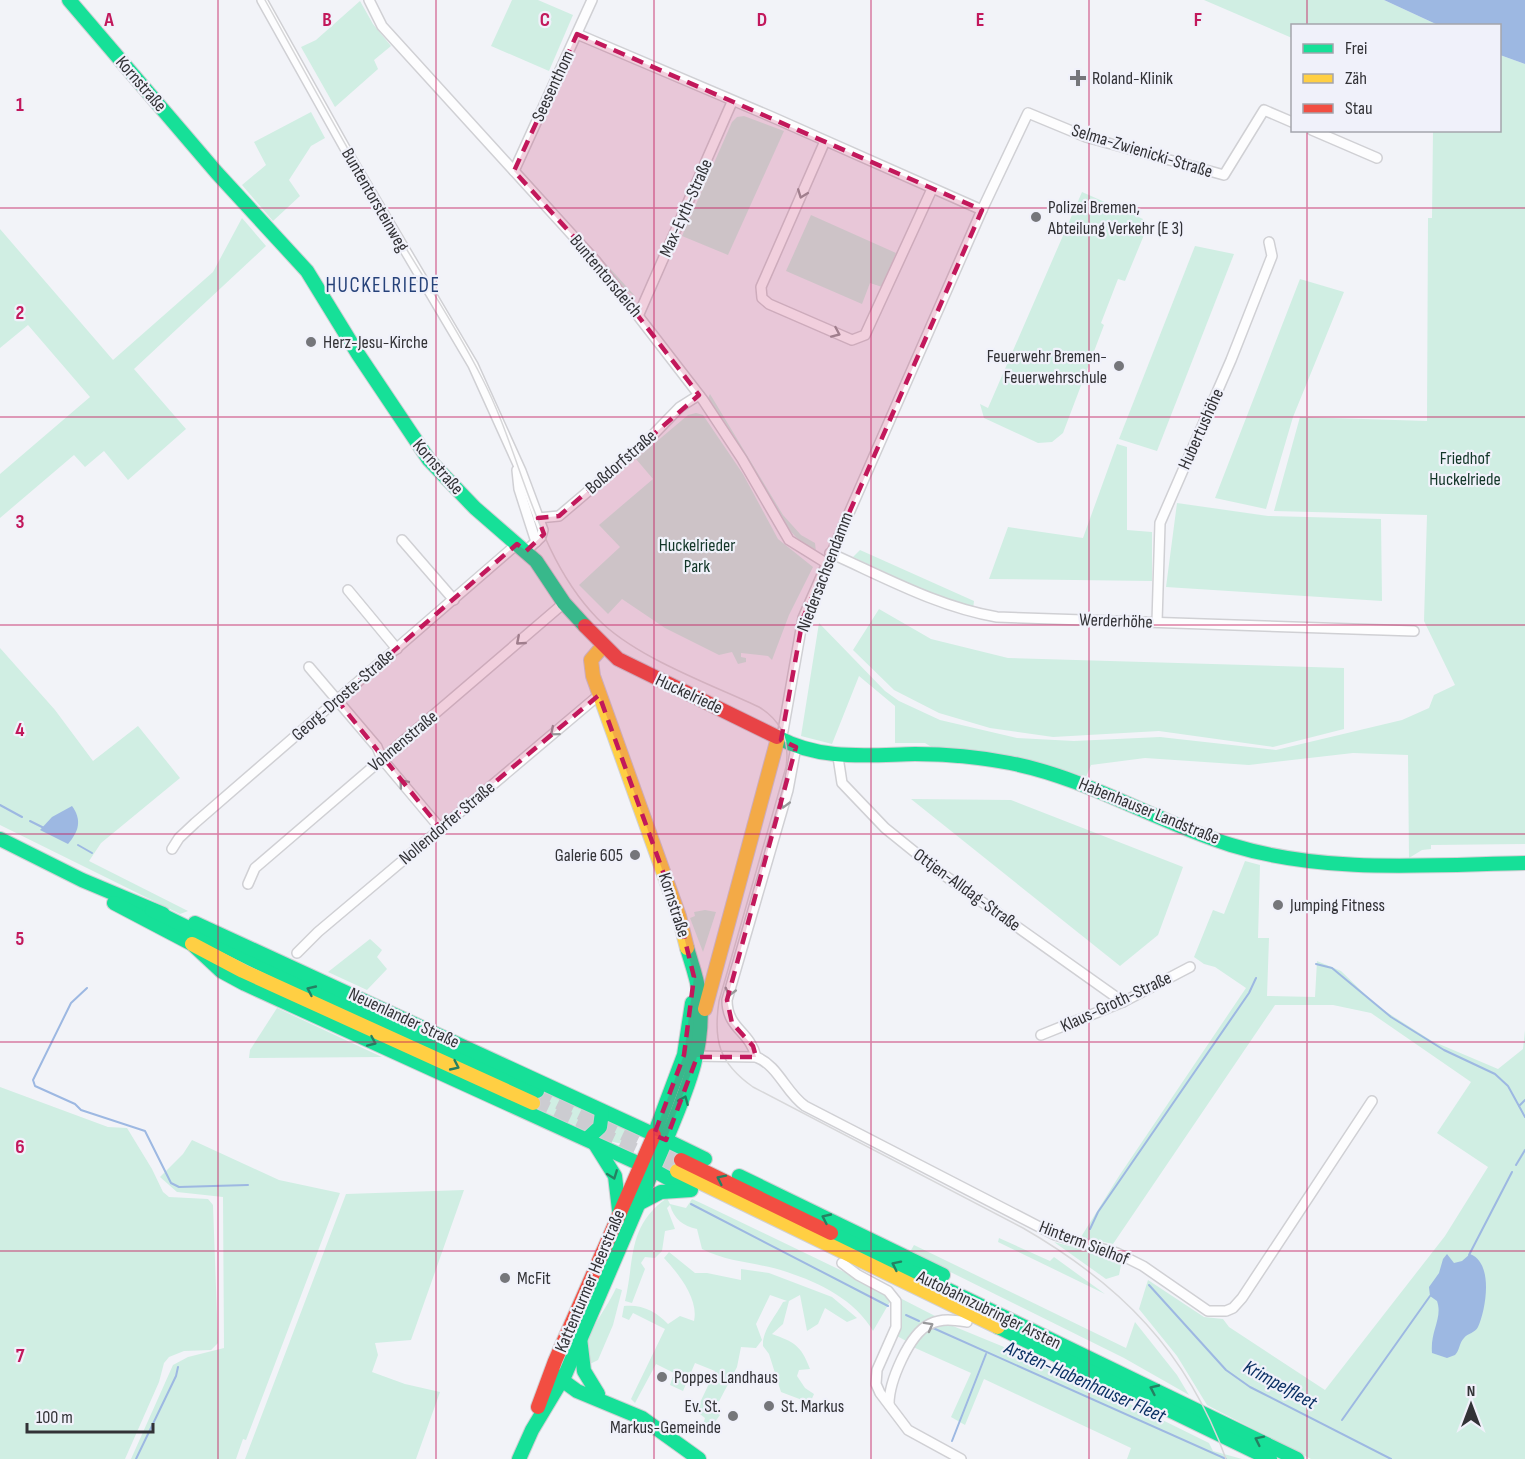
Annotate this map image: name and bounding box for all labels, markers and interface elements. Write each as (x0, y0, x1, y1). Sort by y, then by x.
text: A (103, 8, 114, 32)
text: B (322, 8, 332, 32)
text: C (540, 8, 550, 32)
text: D (757, 8, 767, 32)
text: E (976, 8, 984, 32)
text: F (1194, 8, 1202, 32)
legend (1291, 24, 1501, 132)
text: Frei (1345, 38, 1367, 59)
street label: Seesenthom (527, 47, 579, 125)
street label: Kornstraße (111, 52, 171, 116)
place label: Roland-Klinik (1092, 68, 1173, 89)
text: Zäh (1345, 68, 1367, 89)
marker: Roland-Klinik (1069, 69, 1087, 87)
text: 1 (16, 93, 24, 117)
text: Stau (1345, 98, 1373, 119)
street label: Selma-Zwienicki-Straße (1069, 120, 1215, 182)
street label: Buntentorsteinweg (337, 145, 413, 255)
street label: Max-Eyth-Straße (655, 156, 717, 260)
one-way arrow (796, 188, 809, 199)
place label: Polizei Bremen, Abteilung Verkehr (E 3) (1047, 197, 1183, 239)
marker: Polizei Bremen, Abteilung Verkehr (E 3) (1029, 210, 1043, 224)
street label: Buntentorsdeich (566, 231, 646, 321)
district label: HUCKELRIEDE (325, 273, 441, 298)
text: 2 (16, 301, 24, 325)
one-way arrow (829, 326, 840, 338)
place label: Herz-Jesu-Kirche (323, 332, 428, 353)
marker: Herz-Jesu-Kirche (304, 335, 318, 349)
place label: Feuerwehr Bremen- Feuerwehrschule (987, 346, 1107, 388)
marker: Feuerwehr Bremen- Feuerwehrschule (1112, 359, 1126, 373)
street label: Hubertushöhe (1174, 385, 1228, 473)
street label: Boßdorfstraße (581, 425, 661, 499)
street label: Kornstraße (408, 435, 468, 499)
park label: Friedhof Huckelriede (1429, 448, 1501, 490)
street label: Niedersachsendamm (793, 509, 857, 635)
text: 3 (16, 510, 25, 534)
park label: Huckelrieder Park (659, 535, 735, 577)
street label: Werderhöhe (1079, 609, 1153, 633)
one-way arrow (516, 634, 527, 645)
street label: Georg-Droste-Straße (287, 645, 399, 745)
street label: Huckelriede (652, 669, 726, 719)
street label: Vohnenstraße (364, 706, 442, 776)
text: 4 (15, 718, 25, 742)
one-way arrow (550, 725, 561, 736)
street label: Habenhauser Landstraße (1076, 773, 1222, 849)
street label: Nollendorfer Straße (395, 777, 499, 869)
one-way arrow (399, 779, 410, 790)
one-way arrow (779, 799, 791, 809)
street label: Ottjen-Alldag-Straße (909, 844, 1025, 936)
place label: Galerie 605 (555, 845, 623, 866)
marker: Galerie 605 (628, 848, 642, 862)
street label: Kornstraße (654, 870, 694, 940)
place label: Jumping Fitness (1289, 895, 1385, 916)
marker: Jumping Fitness (1271, 898, 1285, 912)
text: 5 (16, 927, 25, 951)
street label: Klaus-Groth-Straße (1057, 967, 1175, 1037)
street label: Neuenlander Straße (345, 983, 463, 1053)
one-way arrow (307, 985, 318, 997)
one-way arrow (724, 987, 737, 997)
one-way arrow (365, 1034, 376, 1046)
one-way arrow (448, 1059, 459, 1071)
one-way arrow (677, 1095, 689, 1106)
text: 6 (15, 1135, 25, 1159)
one-way arrow (606, 1168, 618, 1179)
one-way arrow (716, 1175, 727, 1187)
street label: Kattenturmer Heerstraße (550, 1207, 630, 1355)
one-way arrow (822, 1213, 833, 1225)
street label: Hinterm Sielhof (1036, 1216, 1133, 1270)
one-way arrow (891, 1260, 902, 1272)
street label: Autobahnzubringer Arsten (913, 1266, 1064, 1354)
place label: McFit (517, 1268, 551, 1289)
marker: McFit (498, 1271, 512, 1285)
one-way arrow (923, 1322, 933, 1333)
water label: Arsten-Habenhauser Fleet (1000, 1335, 1170, 1429)
text: 7 (16, 1344, 25, 1368)
water label: Krimpelfleet (1239, 1355, 1322, 1415)
place label: Poppes Landhaus (674, 1367, 778, 1388)
marker: Poppes Landhaus (655, 1370, 669, 1384)
north arrow (1441, 1375, 1501, 1435)
text: N (1467, 1382, 1475, 1401)
one-way arrow (1150, 1384, 1161, 1396)
scale bar (27, 1396, 153, 1434)
place label: Ev. St. Markus-Gemeinde (610, 1396, 721, 1438)
place label: St. Markus (781, 1396, 844, 1417)
marker: St. Markus (762, 1399, 776, 1413)
text: 100 m (36, 1407, 73, 1428)
marker: Ev. St. Markus-Gemeinde (726, 1409, 740, 1423)
one-way arrow (1254, 1435, 1265, 1447)

